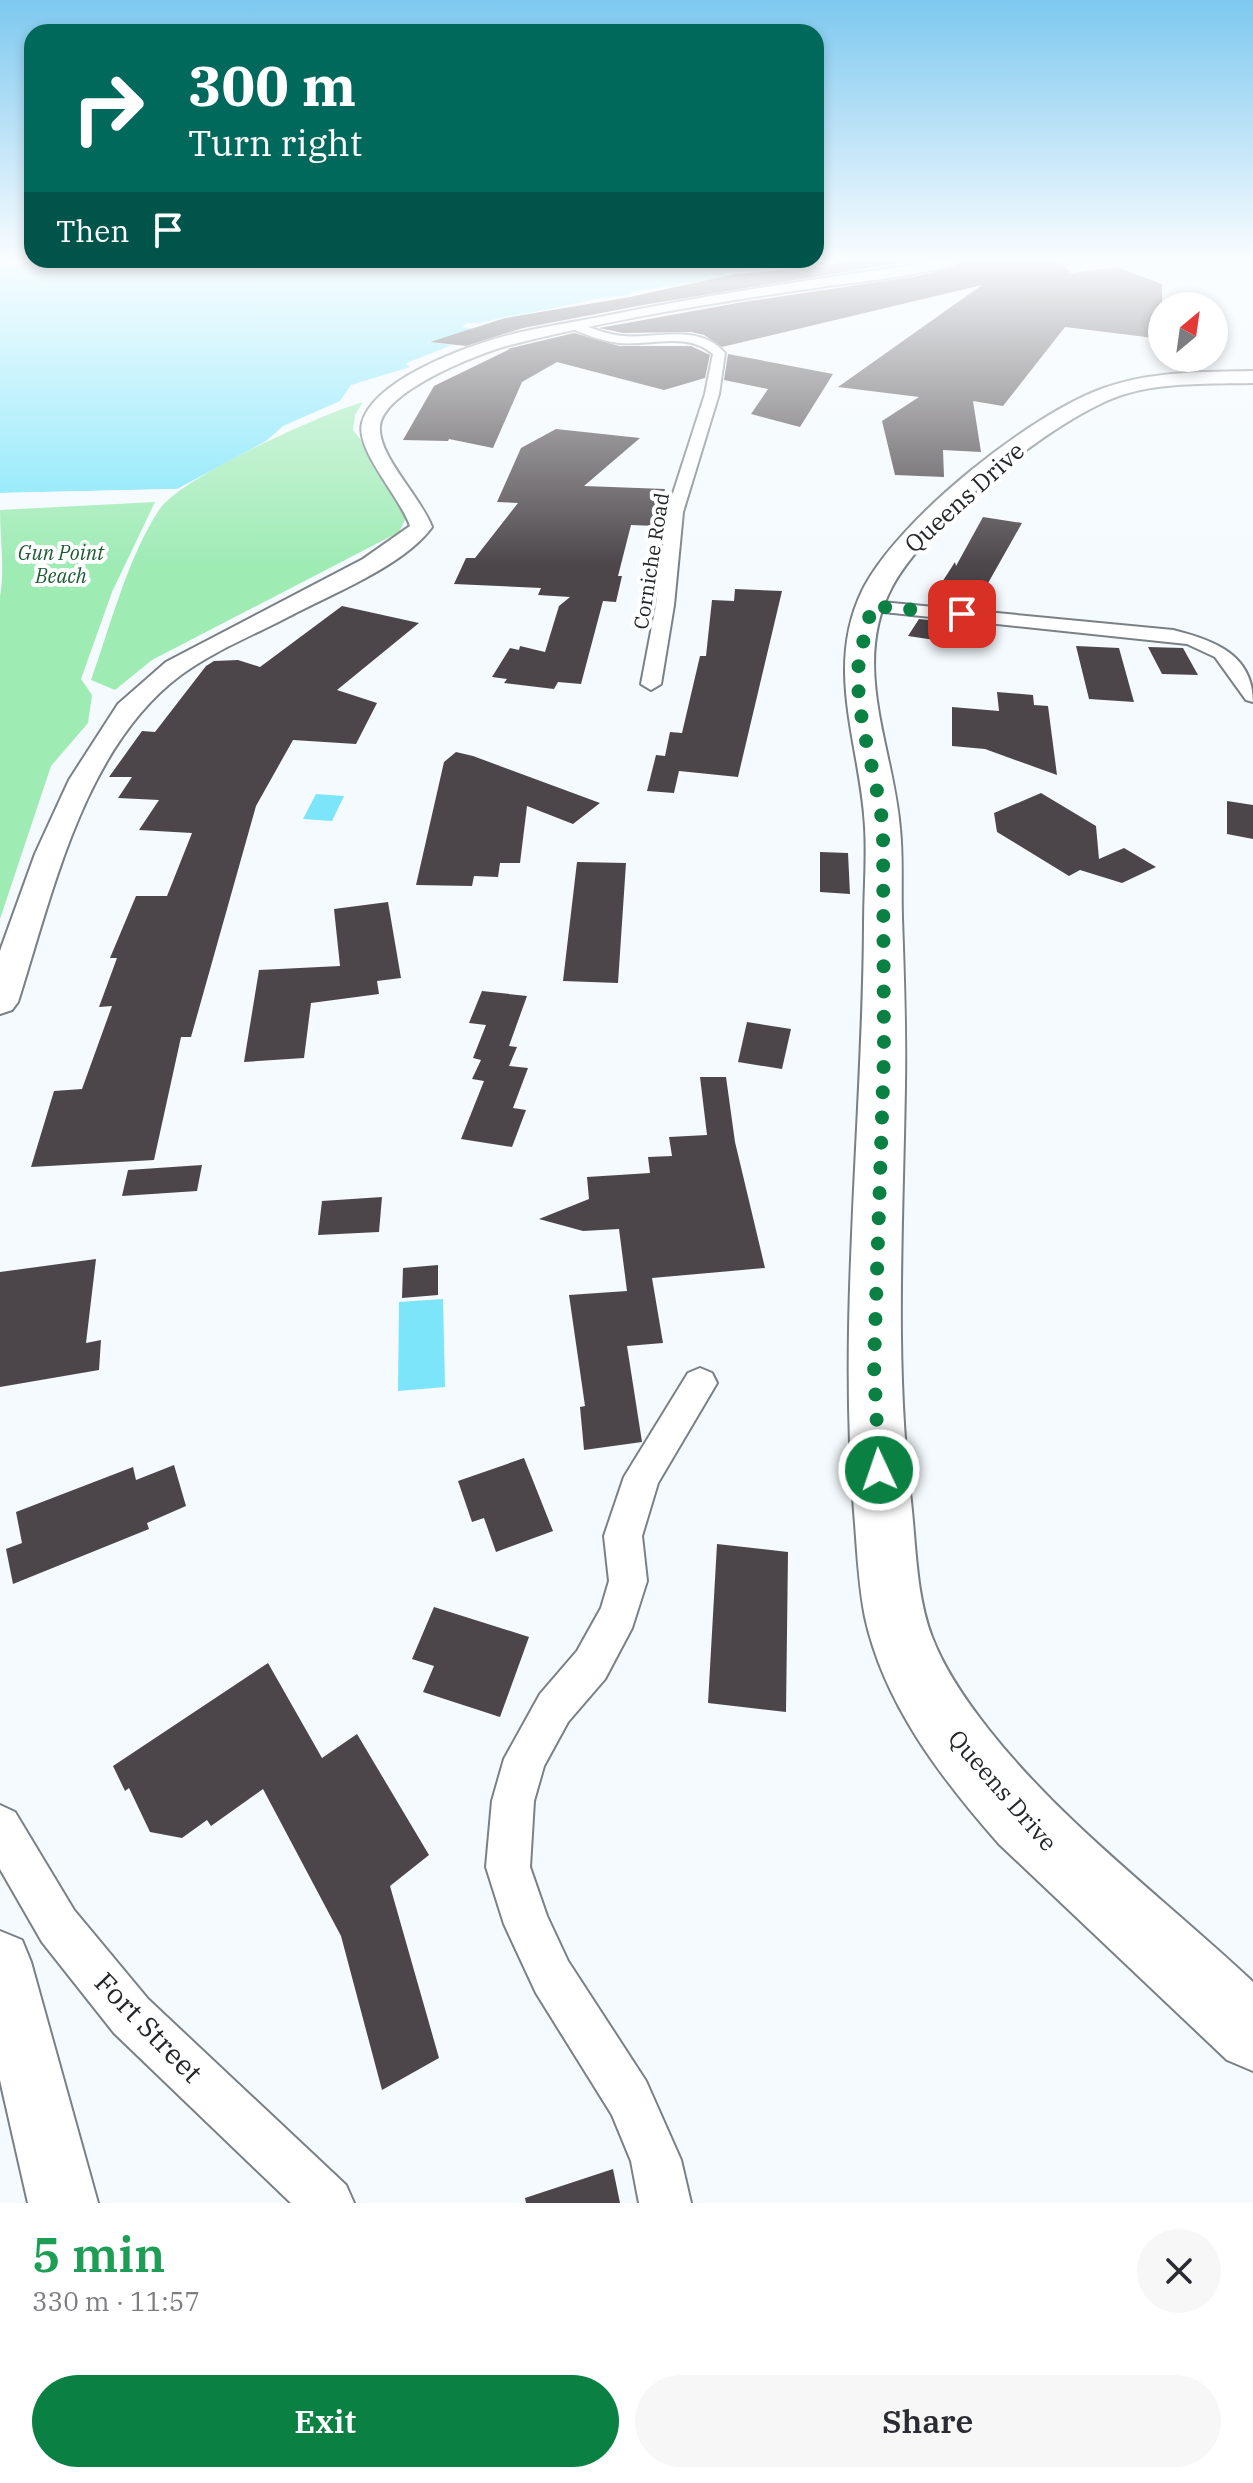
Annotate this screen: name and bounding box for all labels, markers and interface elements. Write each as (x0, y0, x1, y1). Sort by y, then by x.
text: 300 m (188, 49, 356, 121)
icon: right (56, 56, 160, 160)
text: Turn right (188, 119, 362, 166)
icon: arrive (146, 208, 190, 252)
text: Then (56, 211, 130, 250)
north arrow (1148, 292, 1228, 372)
map controls (1148, 292, 1228, 372)
street label: Queens Drive (897, 435, 1031, 559)
street label: Corniche Road (627, 491, 675, 631)
park label: Gun Point Beach (18, 539, 105, 589)
pin (928, 580, 996, 648)
icon: arrive (940, 592, 984, 636)
position arrow (837, 1428, 921, 1512)
street label: Queens Drive (941, 1723, 1065, 1857)
street label: Fort Street (87, 1964, 211, 2090)
text: 5 min (32, 2223, 165, 2285)
button: close (1137, 2229, 1221, 2313)
text: 330 m · 11:57 (32, 2284, 200, 2318)
button: Exit (32, 2375, 619, 2467)
button: Share (635, 2375, 1221, 2467)

